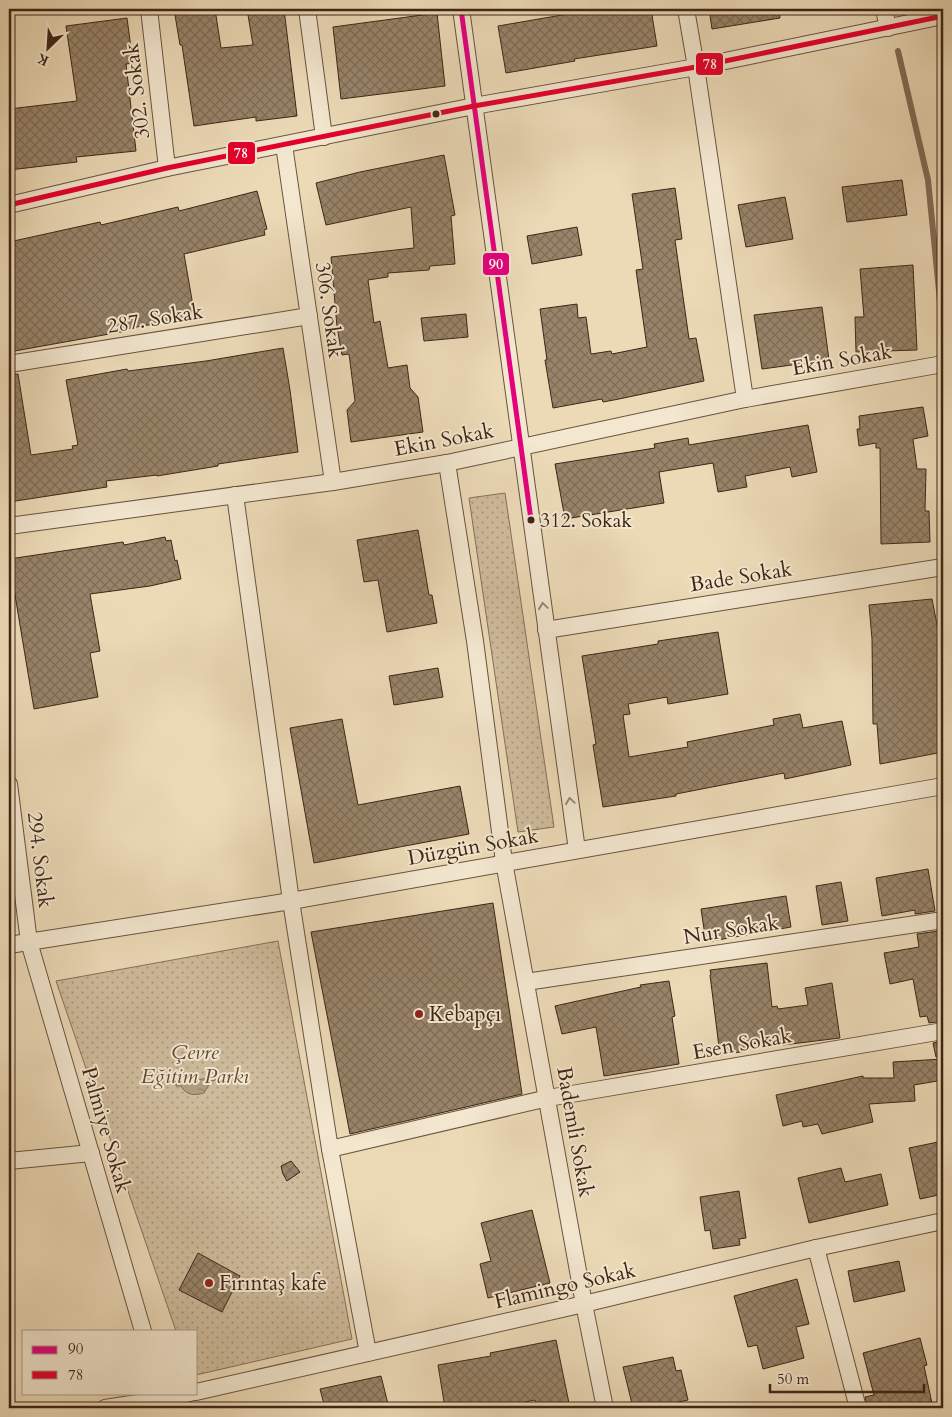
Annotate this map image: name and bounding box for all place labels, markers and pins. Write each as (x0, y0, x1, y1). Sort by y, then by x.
unlabelled marker (431, 109, 441, 119)
place label: 312. Sokak (540, 507, 632, 534)
marker: 312. Sokak (526, 515, 536, 525)
place label: Kebapçı (429, 1000, 501, 1029)
marker: Kebapçı (413, 1008, 425, 1020)
place label: Fırıntaş kafe (219, 1269, 327, 1298)
marker: Fırıntaş kafe (203, 1277, 215, 1289)

